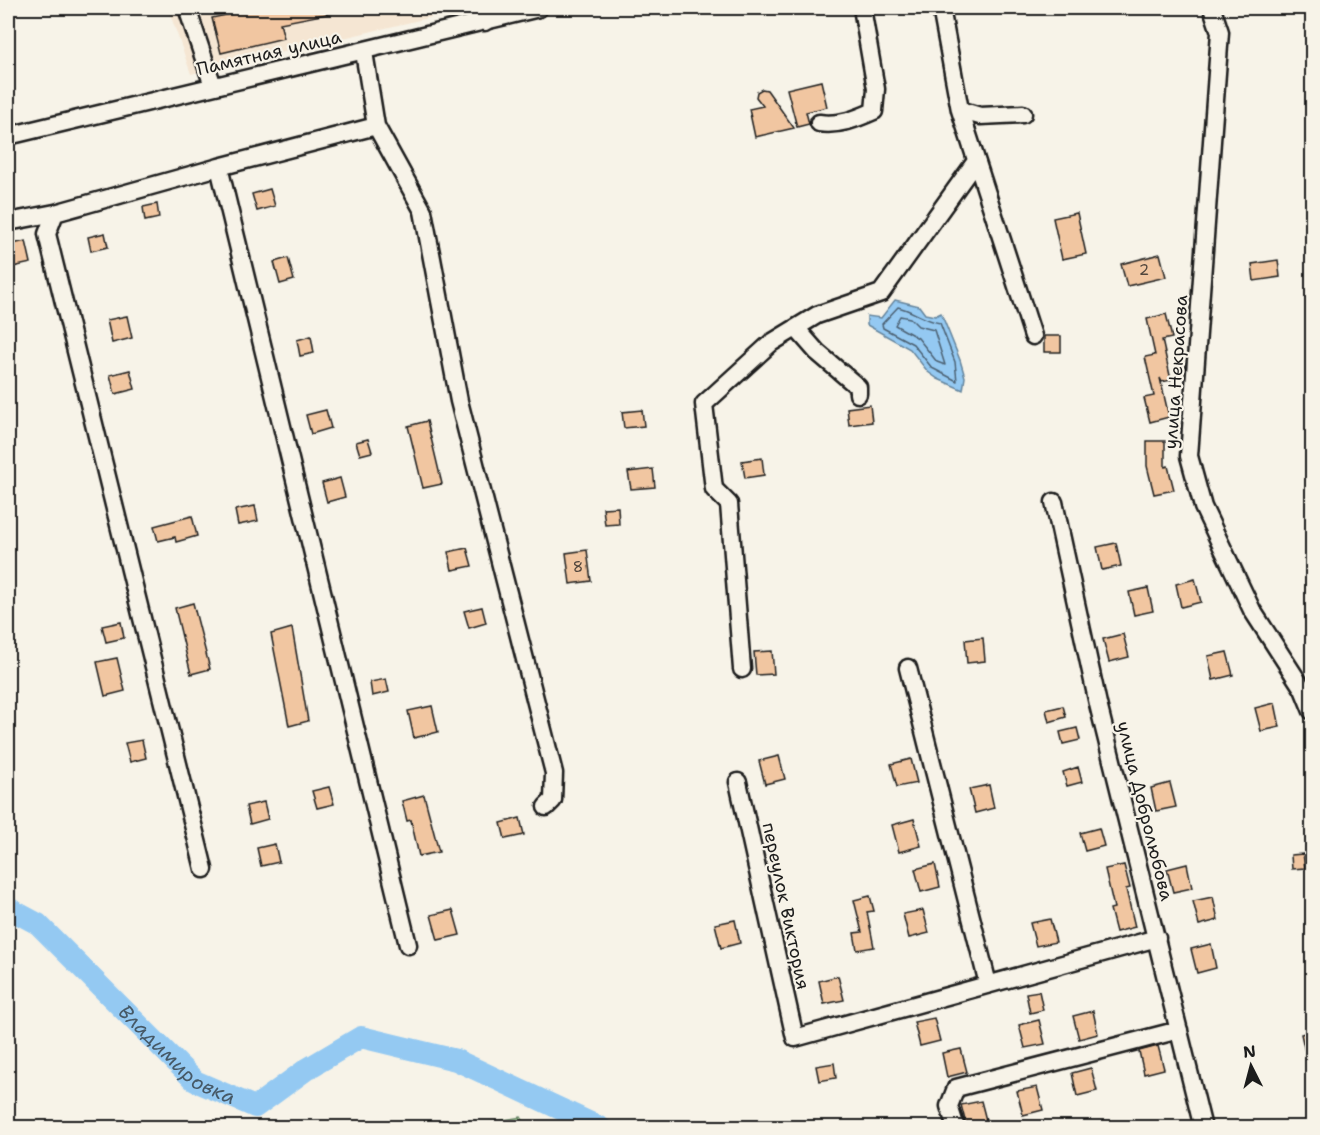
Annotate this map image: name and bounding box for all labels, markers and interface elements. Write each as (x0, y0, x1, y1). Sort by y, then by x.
street label: Памятная улица (194, 25, 344, 81)
house number: 2 (1139, 260, 1149, 280)
street label: улица Некрасова (1159, 294, 1193, 450)
house number: 8 (573, 557, 583, 577)
street label: улица Добролюбова (1111, 719, 1179, 903)
street label: переулок Виктория (757, 820, 815, 992)
water label: Владимировка (113, 999, 240, 1110)
north arrow (1221, 1036, 1281, 1096)
text: N (1242, 1040, 1257, 1063)

